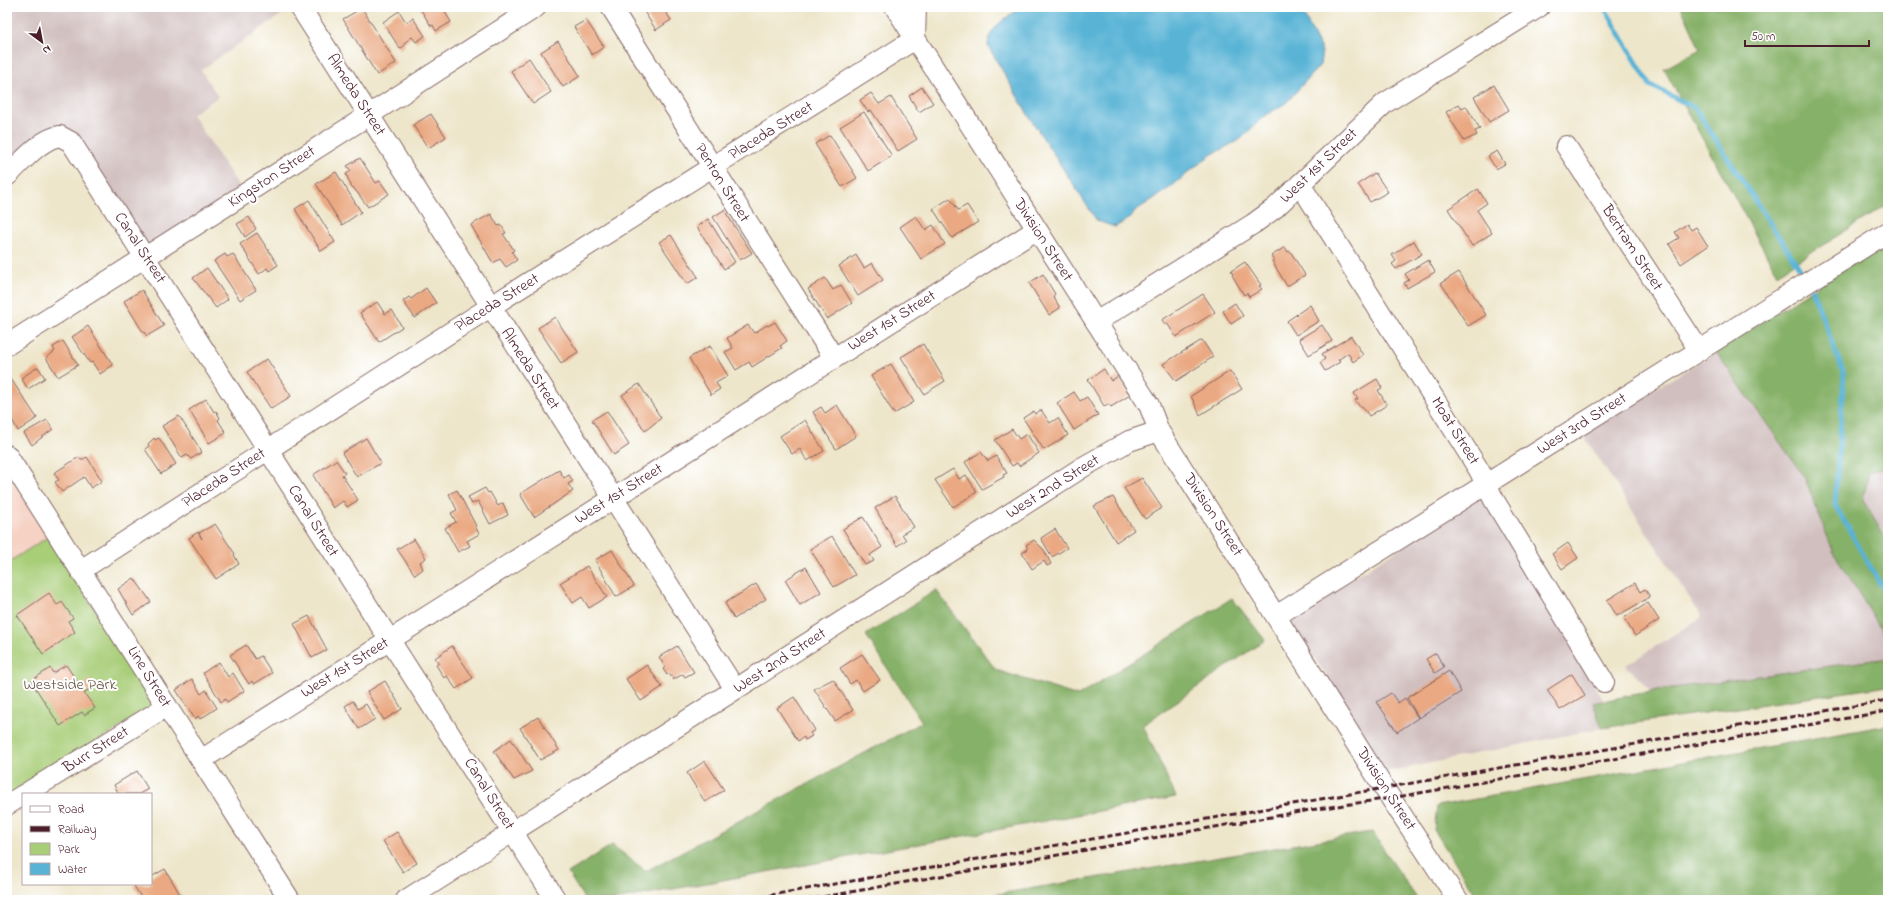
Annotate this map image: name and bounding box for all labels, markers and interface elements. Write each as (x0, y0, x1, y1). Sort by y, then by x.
north arrow (22, 22, 62, 62)
scale bar (1745, 22, 1869, 48)
text: 50 m (1751, 28, 1775, 46)
text: N (39, 41, 54, 58)
street label: Almeda Street (320, 49, 392, 142)
street label: Placeda Street (724, 95, 819, 167)
street label: West 1st Street (1275, 122, 1364, 209)
street label: Kingston Street (224, 139, 321, 214)
street label: Penton Street (688, 139, 756, 228)
street label: Division Street (1006, 193, 1079, 287)
street label: Bertram Street (1595, 199, 1669, 296)
street label: Canal Street (108, 208, 172, 289)
street label: Placeda Street (450, 267, 545, 339)
street label: West 1st Street (843, 284, 941, 358)
street label: Almeda Street (494, 323, 566, 416)
street label: West 3rd Street (1532, 386, 1632, 461)
street label: Moat Street (1425, 392, 1486, 470)
street label: Placeda Street (177, 441, 271, 514)
street label: West 2nd Street (1002, 448, 1105, 525)
street label: West 1st Street (570, 457, 668, 531)
street label: Division Street (1176, 468, 1249, 562)
street label: Canal Street (281, 480, 345, 562)
street label: West 2nd Street (729, 622, 832, 700)
street label: West 1st Street (296, 631, 394, 705)
street label: Line Street (121, 642, 178, 713)
park label: Westside Park (23, 673, 118, 697)
street label: Burr Street (57, 720, 134, 780)
street label: Division Street (1349, 742, 1422, 836)
street label: Canal Street (457, 753, 521, 835)
legend (22, 793, 152, 885)
text: Road (58, 801, 84, 819)
text: Railway (58, 821, 97, 840)
text: Park (58, 841, 80, 859)
text: Water (58, 861, 87, 879)

